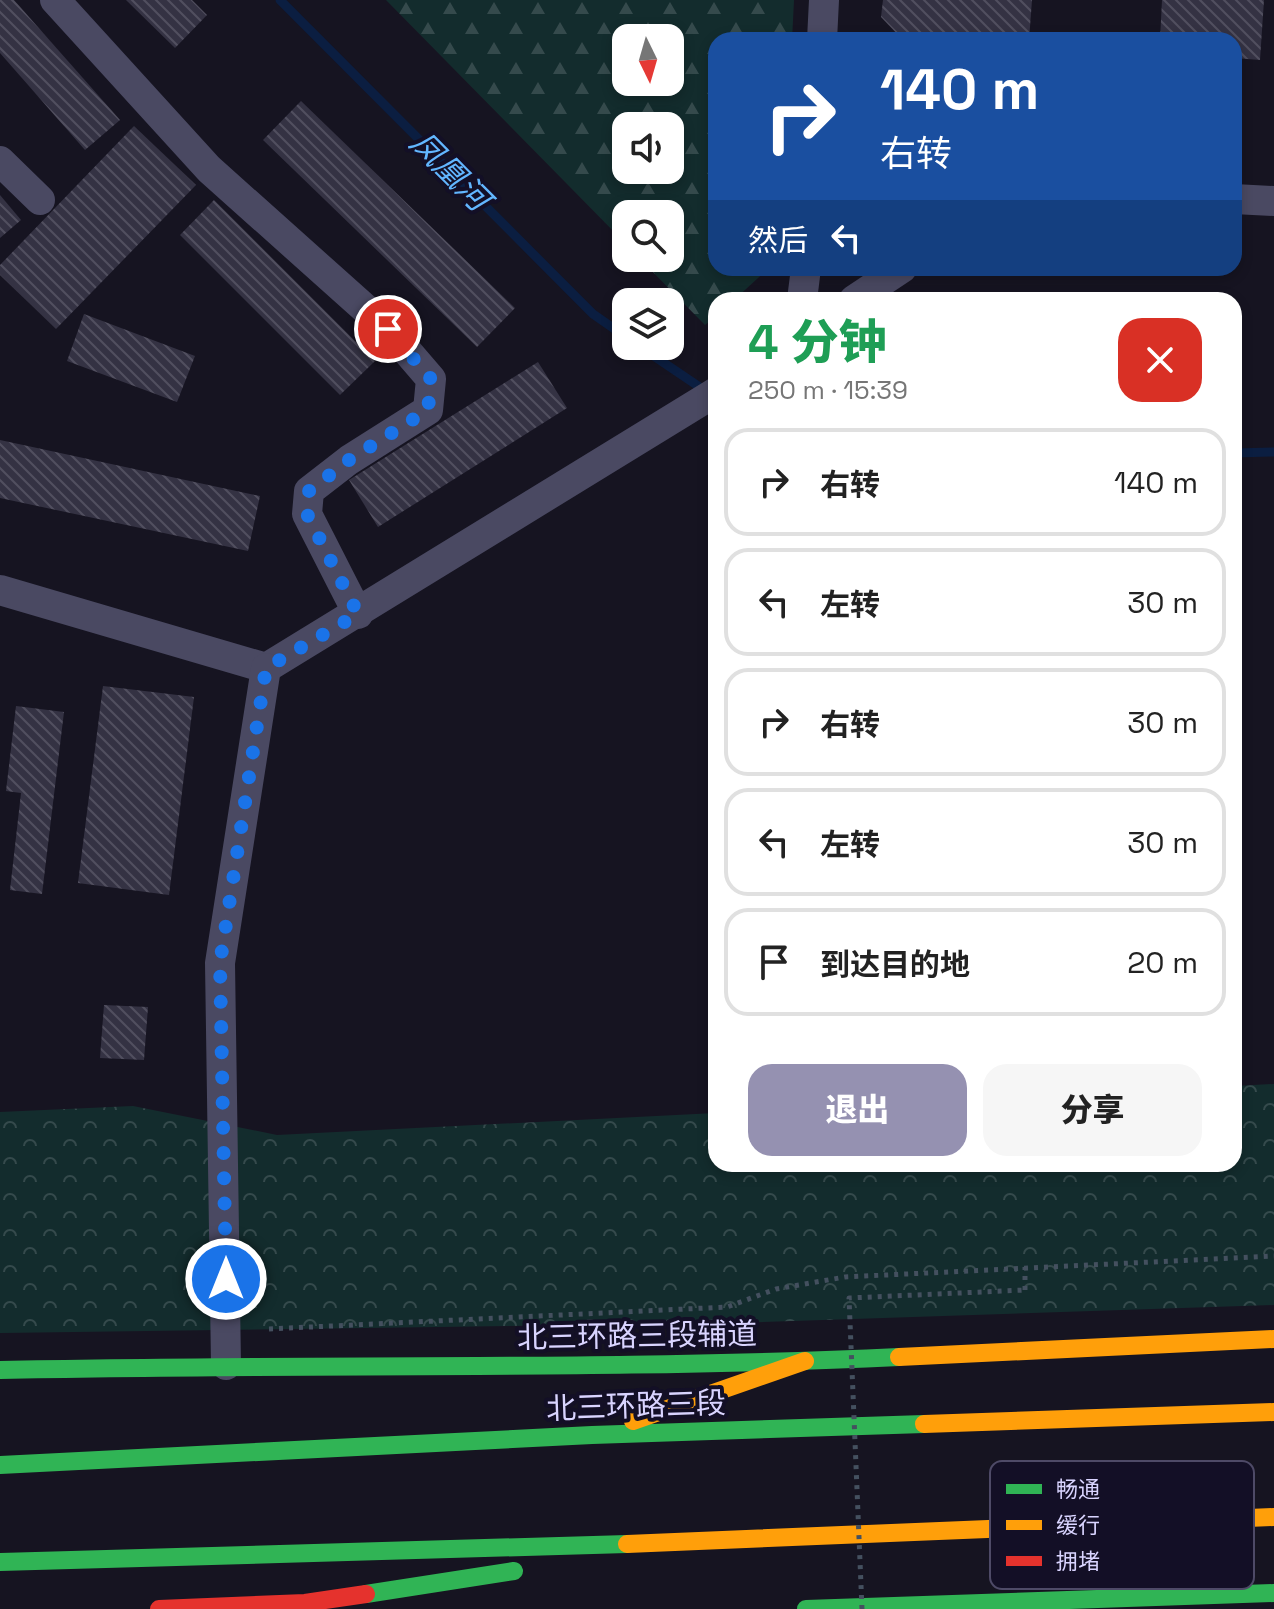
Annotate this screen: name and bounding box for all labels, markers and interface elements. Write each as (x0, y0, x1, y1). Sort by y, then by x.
north arrow (612, 24, 684, 96)
map controls (612, 24, 684, 360)
text: 140 m (880, 54, 1039, 125)
icon: right (748, 64, 852, 168)
button: sound (612, 112, 684, 184)
water label: 凤凰河 (402, 123, 502, 223)
text: 右转 (880, 131, 952, 177)
button: search (612, 200, 684, 272)
icon: left (824, 216, 868, 260)
text: 然后 (748, 221, 808, 260)
button: layers (612, 288, 684, 360)
pin (354, 295, 422, 363)
icon: arrive (366, 307, 410, 351)
text: 4 分钟 (748, 312, 887, 373)
button: close (1118, 318, 1202, 402)
text: 250 m · 15:39 (748, 373, 908, 407)
icon: right (752, 460, 796, 504)
text: 140 m (1114, 463, 1198, 502)
text: 右转 (820, 465, 880, 504)
icon: left (752, 580, 796, 624)
text: 30 m (1127, 583, 1198, 622)
text: 左转 (820, 585, 880, 624)
icon: right (752, 700, 796, 744)
text: 30 m (1127, 703, 1198, 742)
text: 右转 (820, 705, 880, 744)
icon: left (752, 820, 796, 864)
text: 30 m (1127, 823, 1198, 862)
text: 左转 (820, 825, 880, 864)
icon: arrive (752, 940, 796, 984)
text: 20 m (1127, 943, 1198, 982)
text: 到达目的地 (820, 945, 970, 984)
button: 退出 (748, 1064, 967, 1156)
button: 分享 (983, 1064, 1202, 1156)
position arrow (184, 1237, 268, 1321)
street label: 北三环路三段辅道 (517, 1314, 757, 1357)
street label: 北三环路三段 (545, 1383, 727, 1428)
legend (990, 1461, 1254, 1589)
text: 畅通 (1056, 1475, 1100, 1503)
text: 缓行 (1056, 1511, 1100, 1539)
text: 拥堵 (1056, 1547, 1100, 1575)

